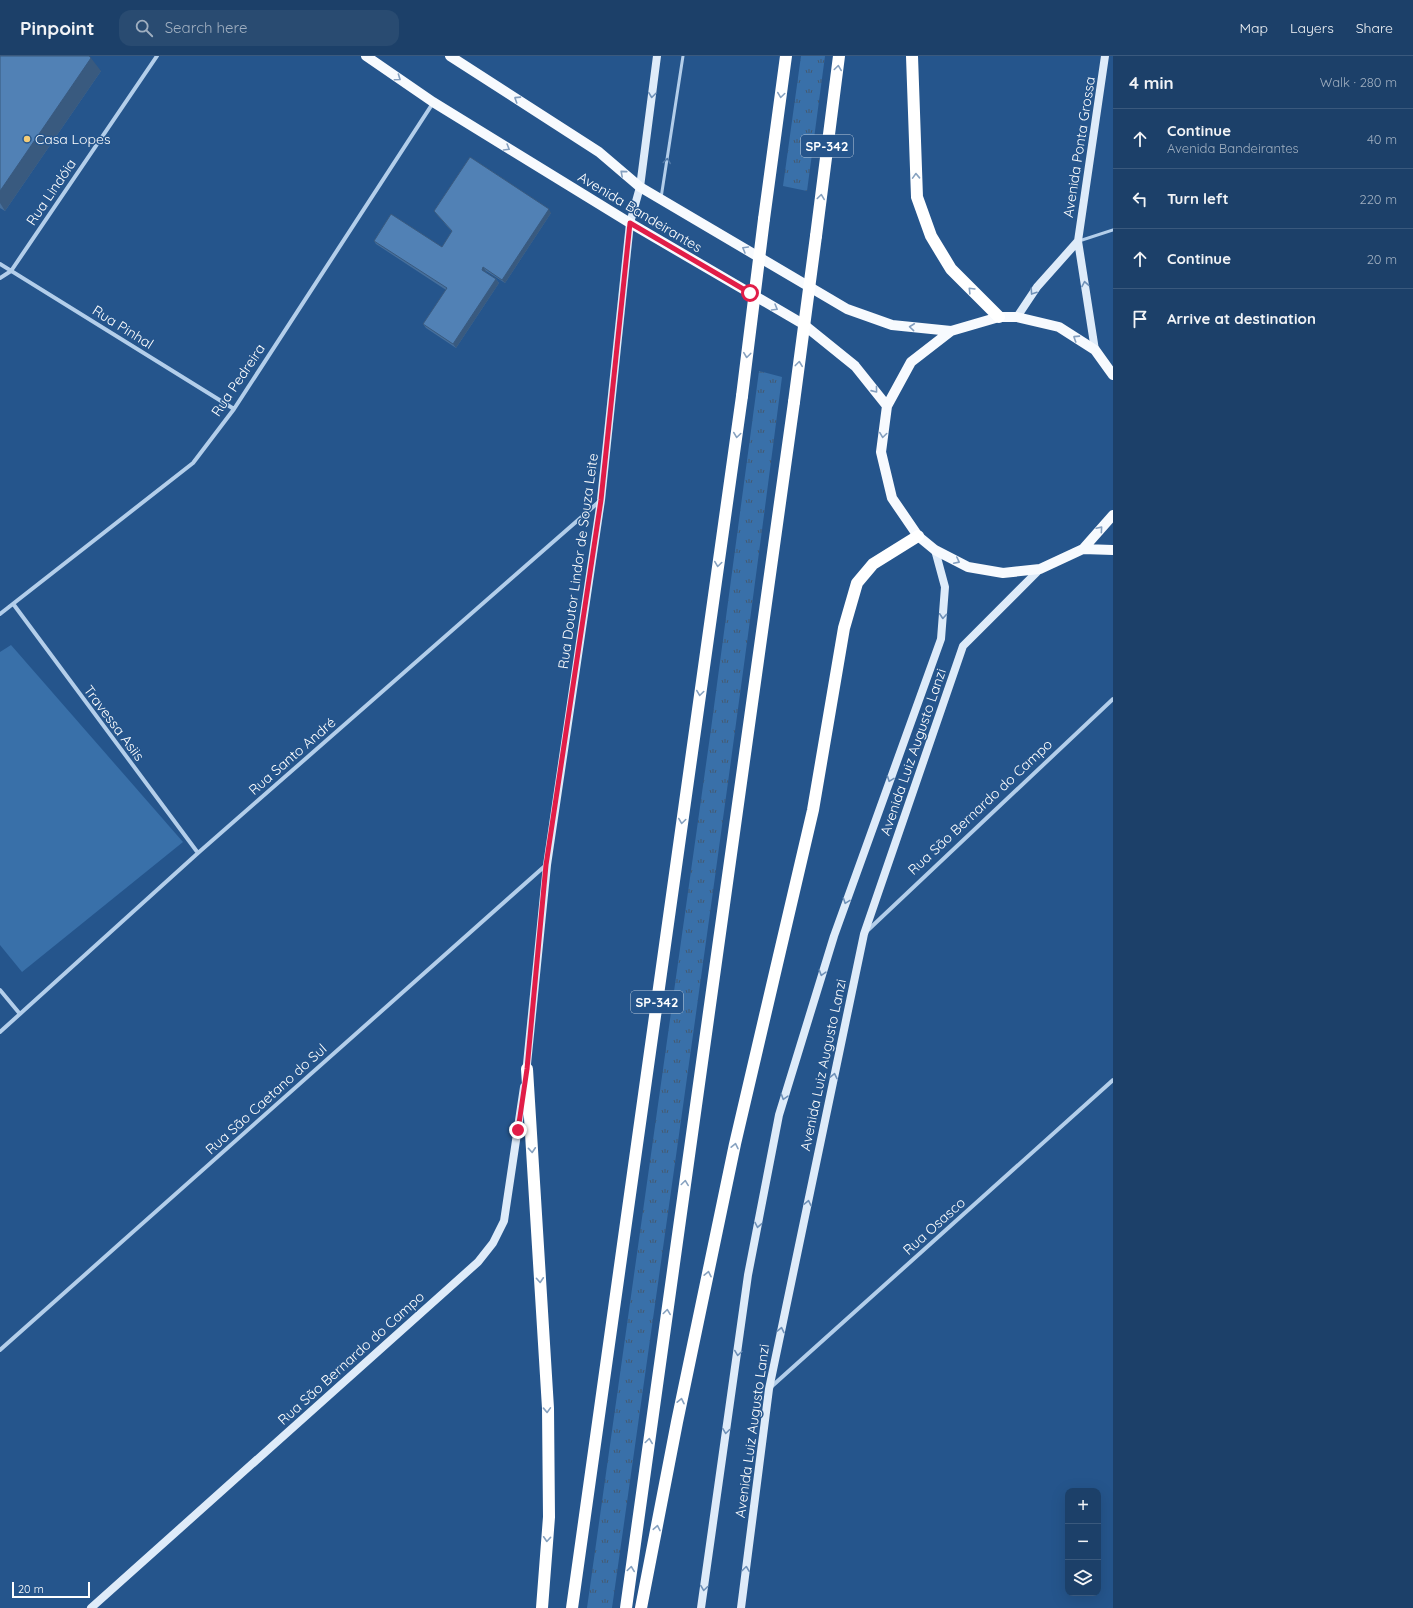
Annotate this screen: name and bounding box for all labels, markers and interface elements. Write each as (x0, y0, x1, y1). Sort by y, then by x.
search box (119, 10, 399, 46)
text: Pinpoint (20, 16, 95, 40)
icon: search (133, 17, 155, 39)
text: Search here (165, 18, 247, 37)
text: Map (1239, 19, 1268, 37)
text: Layers (1290, 19, 1334, 37)
text: Share (1356, 19, 1393, 37)
one-way arrow (833, 65, 842, 72)
text: 4 min (1129, 72, 1174, 93)
one-way arrow (393, 73, 400, 80)
text: Walk · 280 m (1320, 74, 1397, 90)
street label: Avenida Ponta Grossa (1059, 75, 1099, 219)
one-way arrow (647, 92, 656, 98)
one-way arrow (777, 92, 786, 98)
one-way arrow (514, 96, 521, 104)
text: Continue (1167, 121, 1231, 140)
icon: ahead (1129, 128, 1151, 150)
place label: Casa Lopes (35, 130, 110, 148)
text: 40 m (1367, 131, 1397, 147)
marker: Casa Lopes (22, 134, 32, 144)
road number: SP-342 (801, 135, 853, 157)
text: Avenida Bandeirantes (1167, 140, 1299, 156)
one-way arrow (503, 143, 510, 150)
street label: Rua Lindóia (22, 155, 80, 229)
one-way arrow (662, 158, 671, 165)
street label: Avenida Bandeirantes (575, 168, 705, 256)
one-way arrow (621, 171, 628, 178)
one-way arrow (912, 173, 920, 179)
icon: left (1129, 188, 1151, 210)
text: Turn left (1167, 189, 1229, 208)
text: 220 m (1359, 191, 1397, 207)
one-way arrow (816, 194, 825, 200)
one-way arrow (742, 247, 749, 254)
icon: ahead (1129, 248, 1151, 270)
text: Continue (1167, 249, 1231, 268)
text: 20 m (1367, 251, 1397, 267)
one-way arrow (1081, 281, 1090, 287)
route start (741, 284, 759, 302)
one-way arrow (968, 287, 976, 295)
one-way arrow (1031, 287, 1038, 294)
street label: Rua Pinhal (89, 301, 157, 353)
one-way arrow (771, 303, 778, 310)
icon: arrive (1129, 308, 1151, 330)
text: Arrive at destination (1167, 309, 1316, 328)
one-way arrow (909, 323, 915, 332)
one-way arrow (1073, 335, 1080, 343)
street label: Rua Pedreira (207, 340, 269, 420)
one-way arrow (743, 352, 752, 358)
one-way arrow (794, 361, 803, 367)
one-way arrow (870, 385, 877, 393)
one-way arrow (733, 432, 742, 438)
one-way arrow (879, 432, 888, 438)
street label: Rua Doutor Lindor de Souza Leite (554, 452, 602, 670)
one-way arrow (1095, 527, 1102, 534)
one-way arrow (953, 556, 961, 564)
one-way arrow (714, 561, 723, 567)
one-way arrow (938, 613, 947, 619)
street label: Avenida Luiz Augusto Lanzi (876, 666, 950, 838)
street label: Travessa Asiis (80, 682, 148, 764)
one-way arrow (696, 690, 705, 696)
street label: Rua Santo André (245, 713, 339, 799)
street label: Rua São Bernardo do Campo (904, 735, 1056, 879)
one-way arrow (886, 776, 895, 783)
one-way arrow (678, 818, 687, 824)
one-way arrow (842, 898, 851, 905)
one-way arrow (818, 969, 827, 976)
street label: Avenida Luiz Augusto Lanzi (796, 977, 850, 1153)
road number: SP-342 (631, 991, 683, 1013)
street label: Rua São Caetano do Sul (202, 1040, 330, 1158)
one-way arrow (830, 1072, 838, 1079)
one-way arrow (780, 1094, 789, 1101)
route end (509, 1121, 527, 1139)
one-way arrow (730, 1143, 738, 1150)
one-way arrow (527, 1147, 536, 1153)
one-way arrow (680, 1180, 689, 1186)
street label: Rua Osasco (899, 1193, 969, 1259)
one-way arrow (803, 1200, 811, 1206)
one-way arrow (754, 1221, 763, 1228)
one-way arrow (703, 1270, 712, 1277)
one-way arrow (535, 1277, 544, 1283)
street label: Rua São Bernardo do Campo (274, 1287, 428, 1429)
one-way arrow (662, 1309, 671, 1315)
one-way arrow (776, 1327, 785, 1333)
street label: Avenida Luiz Augusto Lanzi (731, 1343, 773, 1519)
one-way arrow (734, 1350, 743, 1356)
one-way arrow (677, 1398, 685, 1404)
one-way arrow (543, 1406, 552, 1413)
one-way arrow (722, 1428, 731, 1434)
one-way arrow (644, 1438, 653, 1444)
map controls (1065, 1488, 1101, 1596)
button: + (1065, 1488, 1101, 1524)
button: − (1065, 1524, 1101, 1560)
one-way arrow (652, 1525, 660, 1532)
one-way arrow (543, 1536, 552, 1542)
button: layers (1065, 1560, 1101, 1596)
one-way arrow (626, 1566, 635, 1572)
one-way arrow (741, 1566, 750, 1572)
scale bar (12, 1580, 90, 1599)
text: 20 m (18, 1582, 44, 1596)
one-way arrow (700, 1585, 709, 1591)

